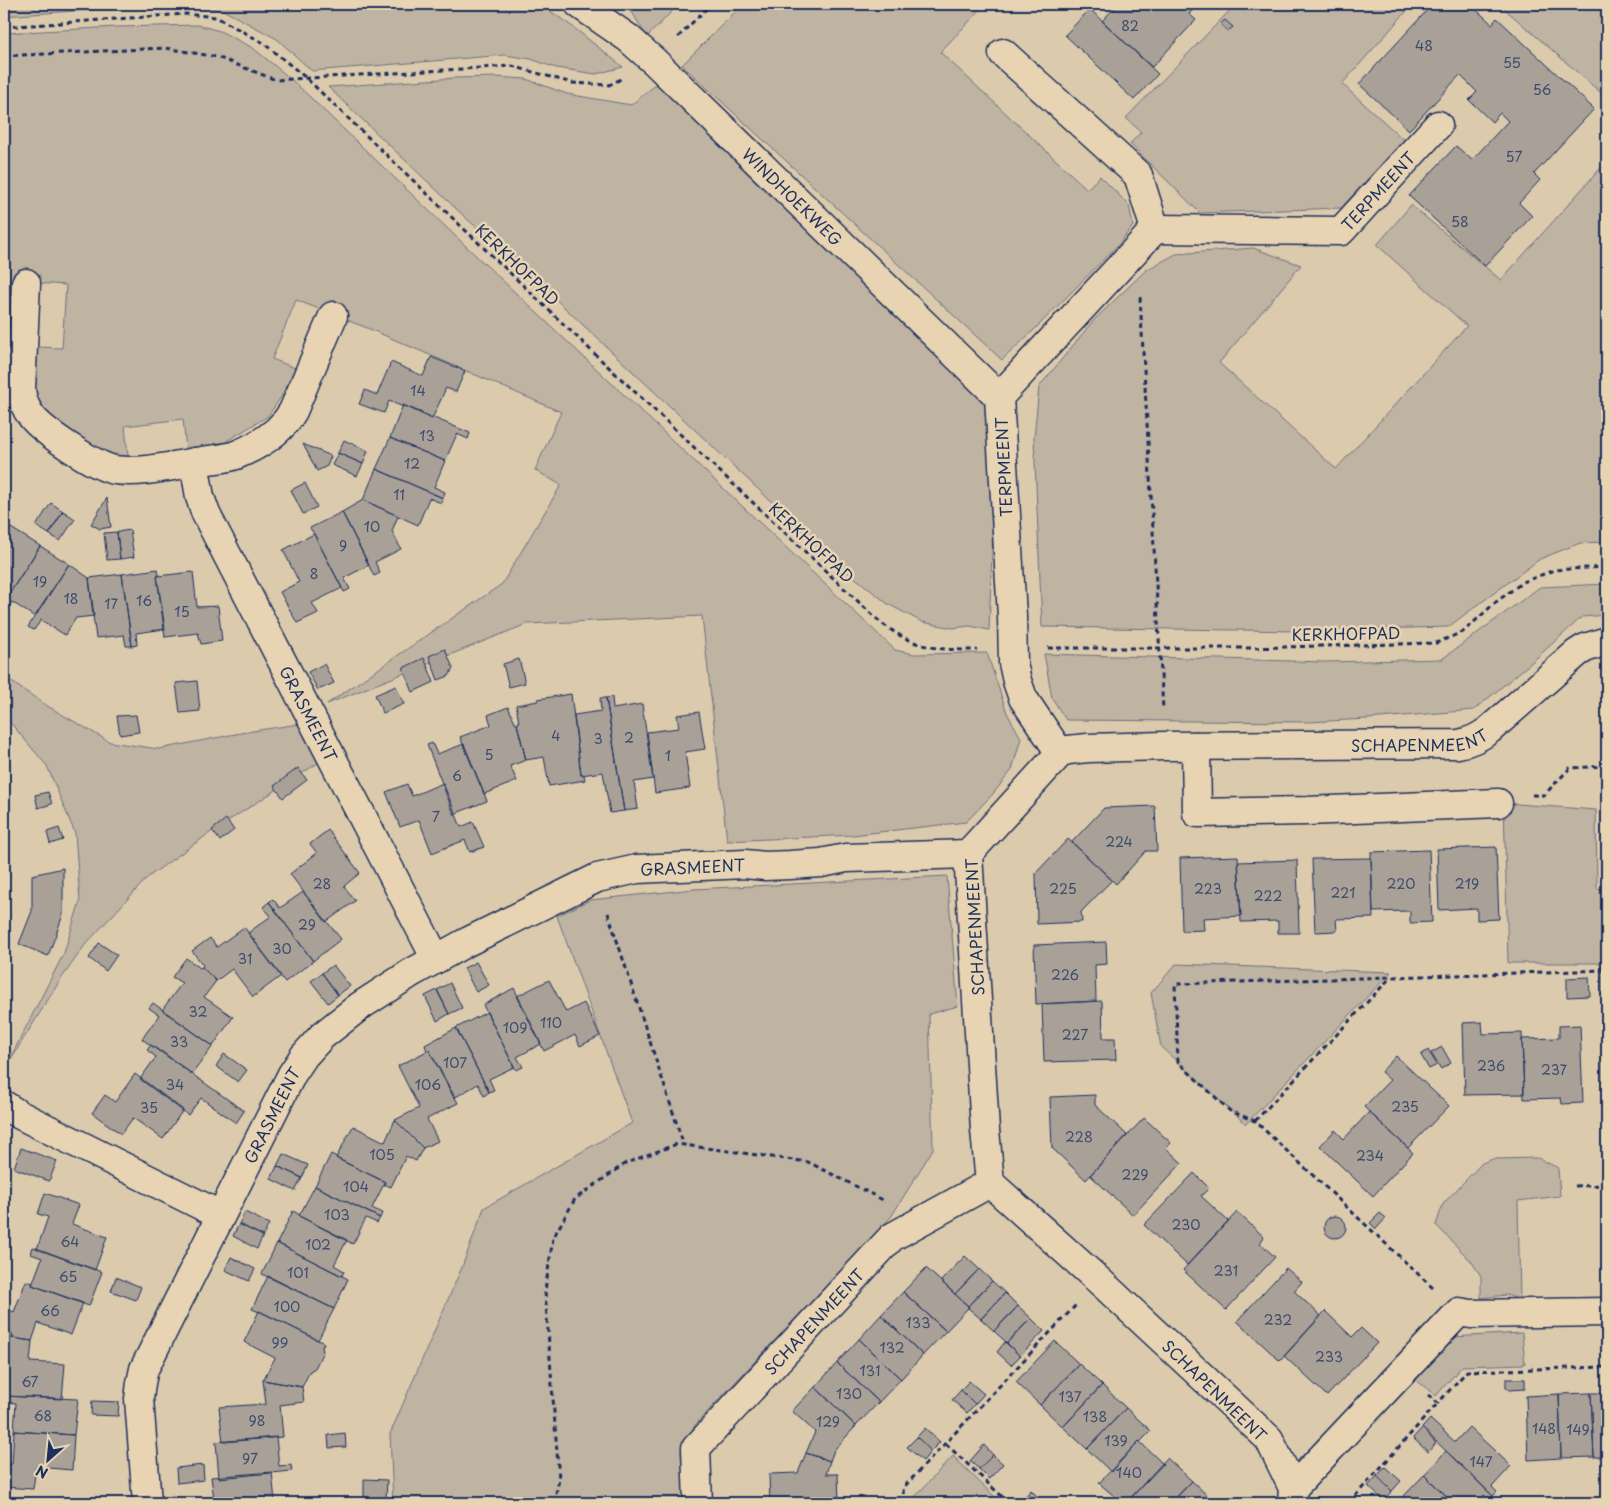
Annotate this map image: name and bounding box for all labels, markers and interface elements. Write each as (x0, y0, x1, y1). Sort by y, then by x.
house number: 82 (1121, 15, 1139, 36)
house number: 48 (1415, 35, 1433, 56)
house number: 55 (1503, 52, 1521, 73)
house number: 56 (1533, 79, 1552, 100)
street label: WINDHOEKWEG (737, 142, 848, 251)
street label: TERPMEENT (1335, 146, 1420, 236)
house number: 57 (1506, 146, 1522, 167)
house number: 58 (1451, 211, 1469, 232)
street label: KERKHOFPAD (470, 218, 566, 310)
house number: 14 (410, 380, 426, 401)
street label: TERPMEENT (988, 417, 1018, 517)
house number: 13 (419, 425, 435, 446)
house number: 12 (404, 453, 420, 474)
house number: 11 (393, 484, 405, 505)
street label: KERKHOFPAD (764, 496, 860, 588)
house number: 10 (364, 516, 380, 537)
house number: 9 (339, 535, 347, 556)
house number: 8 (310, 563, 318, 584)
house number: 19 (33, 571, 47, 592)
house number: 18 (63, 588, 79, 609)
house number: 16 (136, 590, 152, 611)
house number: 17 (104, 593, 118, 614)
house number: 15 (174, 601, 190, 622)
street label: KERKHOFPAD (1291, 620, 1401, 646)
street label: GRASMEENT (274, 661, 344, 765)
street label: SCHAPENMEENT (1351, 722, 1493, 757)
house number: 4 (551, 725, 561, 746)
house number: 2 (624, 727, 634, 748)
house number: 3 (593, 728, 603, 749)
house number: 5 (484, 744, 494, 765)
house number: 1 (665, 745, 671, 766)
house number: 6 (452, 765, 462, 786)
house number: 7 (432, 806, 440, 827)
house number: 224 (1105, 831, 1133, 852)
street label: GRASMEENT (640, 852, 745, 881)
street label: SCHAPENMEENT (958, 857, 990, 996)
house number: 28 (313, 873, 331, 894)
house number: 220 (1387, 873, 1415, 894)
house number: 219 (1455, 873, 1479, 894)
house number: 225 (1049, 878, 1077, 899)
house number: 223 (1194, 878, 1222, 899)
house number: 221 (1330, 882, 1356, 903)
house number: 222 (1254, 885, 1282, 906)
house number: 29 (298, 914, 316, 935)
house number: 30 (272, 938, 292, 959)
house number: 31 (238, 948, 252, 969)
house number: 226 (1051, 964, 1079, 985)
house number: 32 (189, 1001, 207, 1022)
house number: 110 (540, 1012, 562, 1033)
house number: 109 (503, 1017, 527, 1038)
house number: 227 (1062, 1024, 1088, 1045)
house number: 33 (170, 1031, 188, 1052)
house number: 107 (443, 1052, 467, 1073)
house number: 236 (1477, 1055, 1505, 1076)
house number: 237 (1541, 1059, 1568, 1080)
street label: GRASMEENT (237, 1062, 306, 1167)
house number: 34 (166, 1074, 184, 1095)
house number: 106 (415, 1074, 441, 1095)
house number: 235 (1391, 1096, 1419, 1117)
house number: 35 (140, 1097, 158, 1118)
house number: 228 (1065, 1126, 1093, 1147)
house number: 105 (369, 1144, 395, 1165)
house number: 234 (1356, 1145, 1384, 1166)
house number: 229 (1122, 1164, 1148, 1185)
house number: 104 (343, 1176, 369, 1197)
house number: 103 (324, 1204, 350, 1225)
house number: 230 (1171, 1214, 1201, 1235)
house number: 64 (60, 1231, 80, 1252)
house number: 102 (305, 1234, 331, 1255)
house number: 231 (1214, 1260, 1238, 1281)
house number: 101 (287, 1262, 309, 1283)
street label: SCHAPENMEENT (758, 1262, 870, 1380)
house number: 65 (59, 1266, 77, 1287)
house number: 100 (274, 1296, 300, 1317)
house number: 66 (40, 1300, 60, 1321)
house number: 232 (1264, 1309, 1292, 1330)
house number: 133 (905, 1312, 931, 1333)
house number: 99 (271, 1332, 289, 1353)
street label: SCHAPENMEENT (1157, 1334, 1273, 1447)
house number: 132 (879, 1337, 905, 1358)
house number: 233 (1315, 1346, 1343, 1367)
house number: 131 (860, 1360, 880, 1381)
house number: 67 (21, 1371, 39, 1392)
house number: 130 (836, 1383, 862, 1404)
house number: 137 (1058, 1386, 1082, 1407)
house number: 68 (34, 1405, 52, 1426)
house number: 138 (1083, 1406, 1107, 1427)
house number: 98 (249, 1410, 265, 1431)
house number: 129 (816, 1411, 840, 1432)
house number: 148 (1532, 1418, 1556, 1439)
house number: 149 (1566, 1419, 1590, 1440)
house number: 139 (1104, 1430, 1128, 1451)
north arrow (22, 1434, 72, 1484)
house number: 97 (242, 1448, 258, 1469)
house number: 147 (1469, 1451, 1493, 1472)
text: N (32, 1460, 52, 1484)
house number: 140 (1116, 1462, 1142, 1483)

